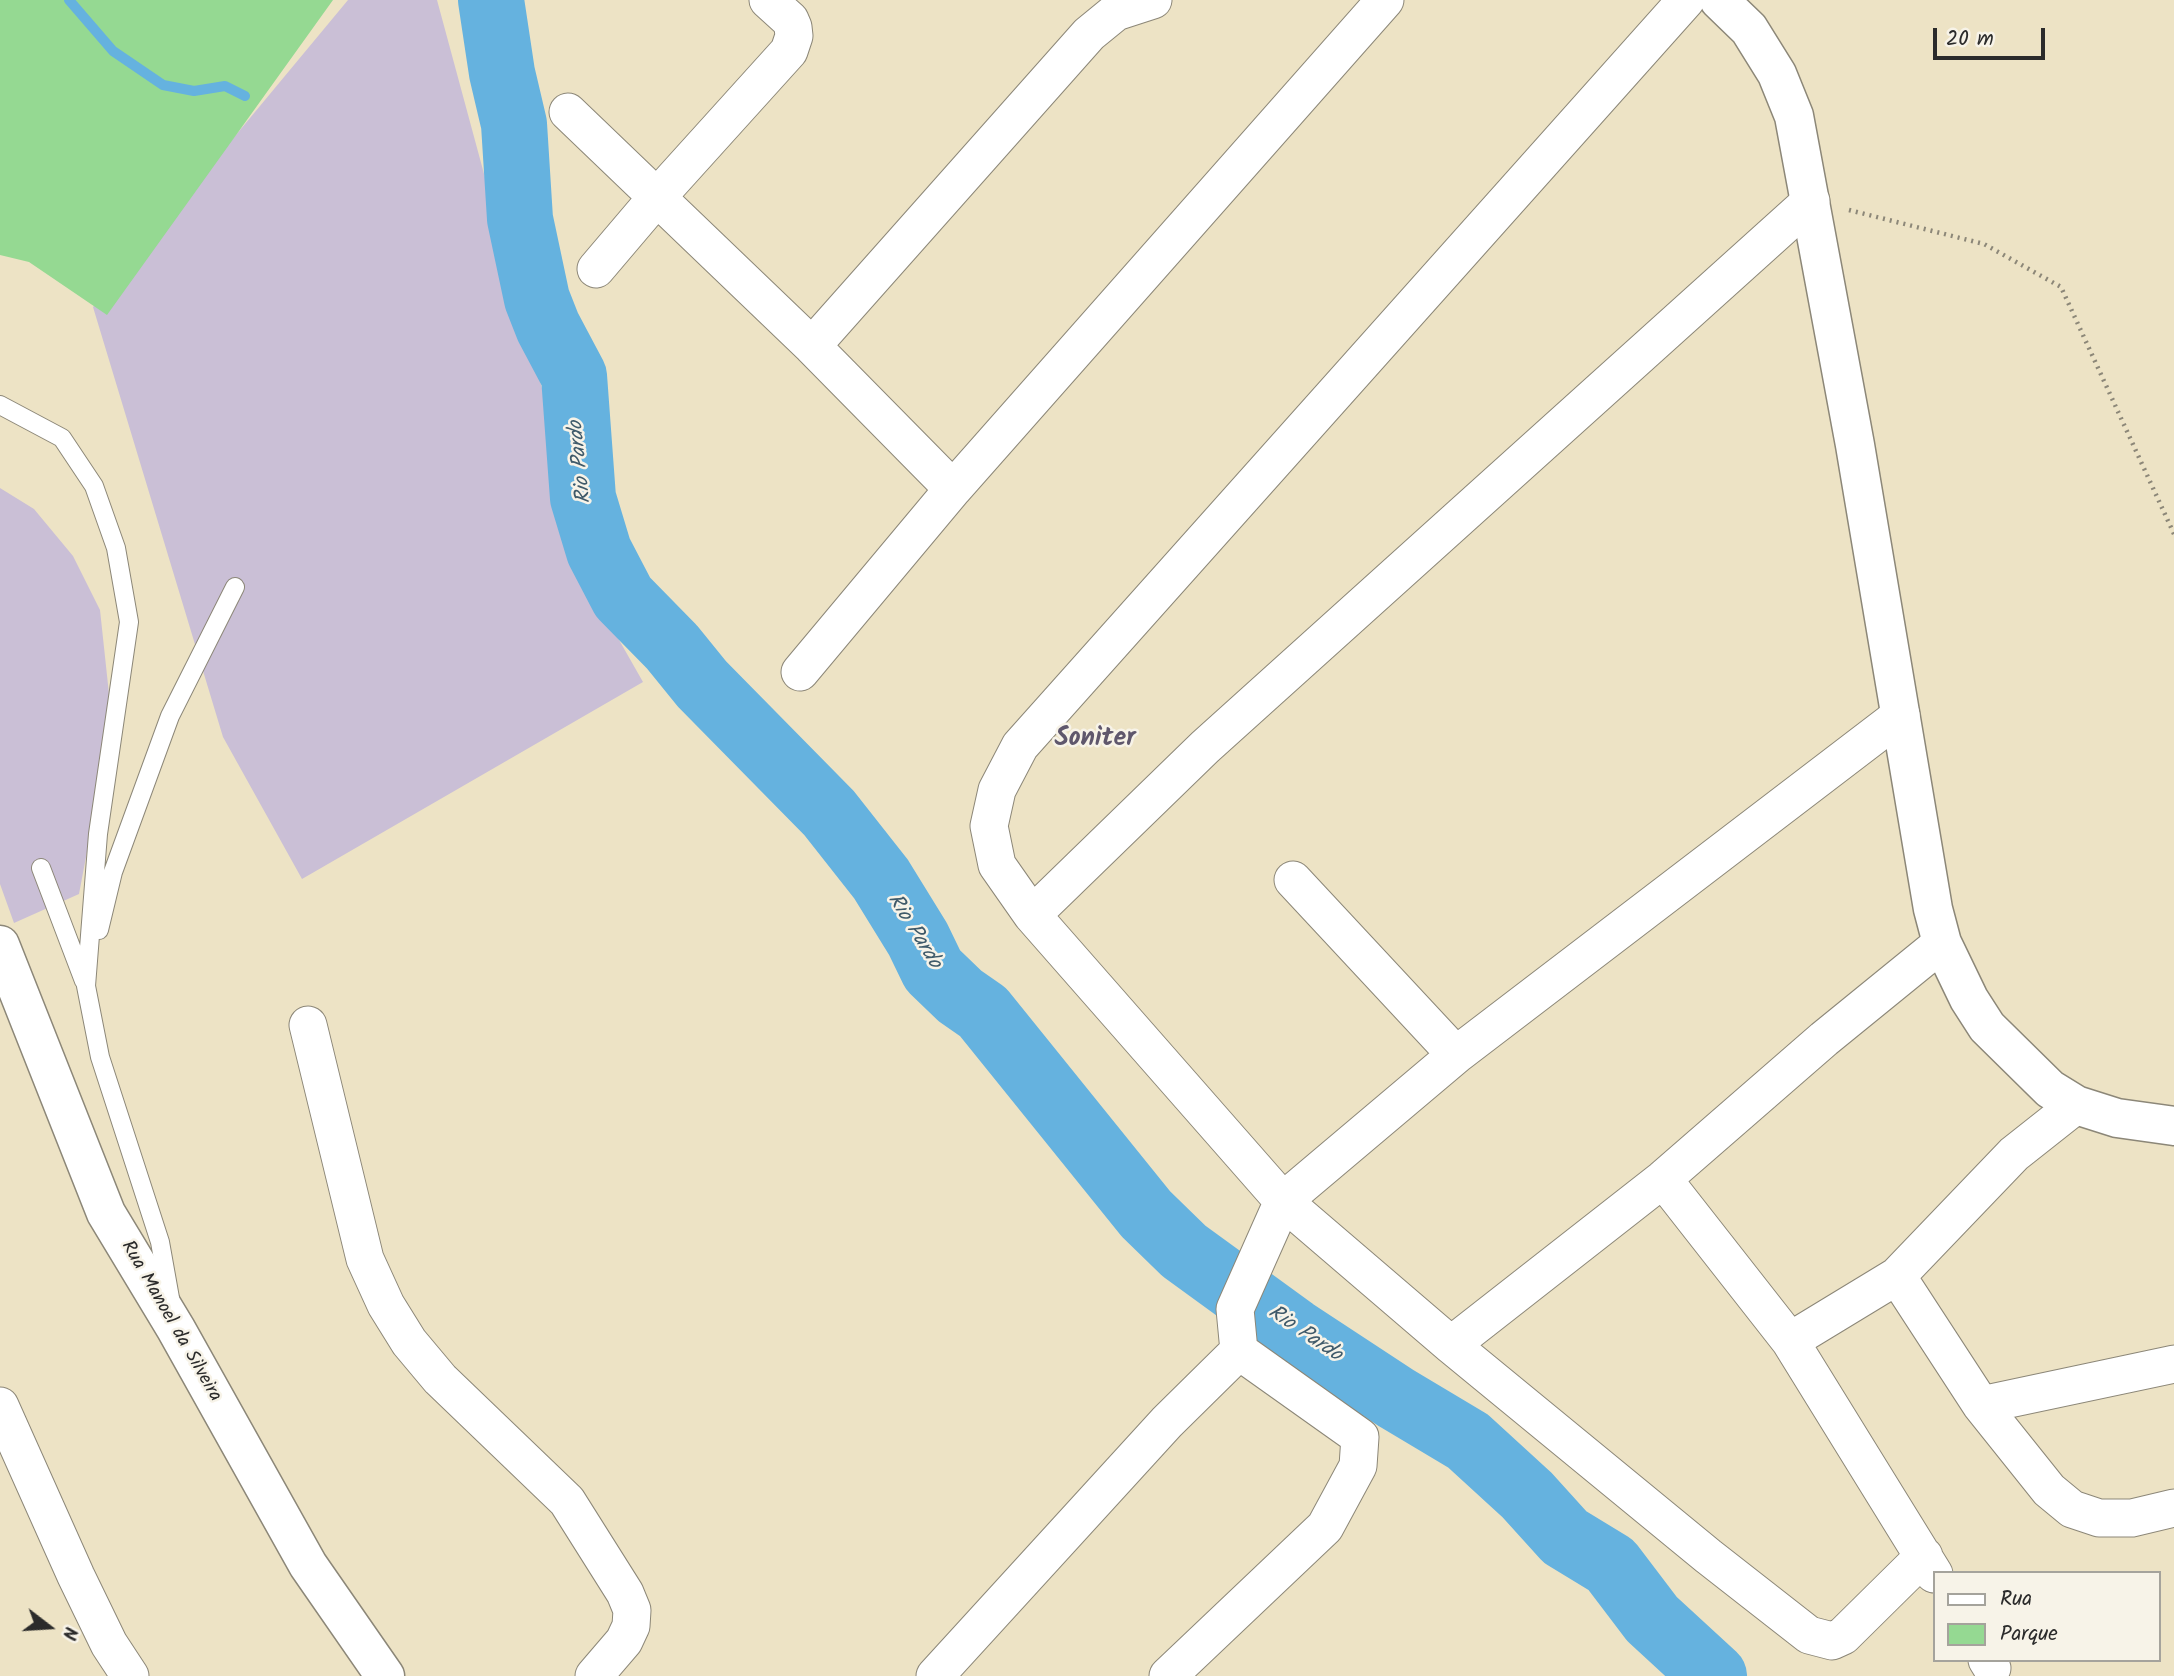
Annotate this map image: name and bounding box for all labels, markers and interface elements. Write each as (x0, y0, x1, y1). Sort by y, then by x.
scale bar (1936, 14, 2048, 58)
text: 20 m (1946, 23, 1994, 56)
water label: Rio Pardo (565, 419, 599, 505)
district label: Soniter (1054, 725, 1136, 757)
water label: Rio Pardo (880, 890, 946, 974)
street label: Rua Manoel da Silveira (115, 1238, 225, 1406)
water label: Rio Pardo (1262, 1301, 1346, 1369)
legend (1932, 1571, 2160, 1662)
text: Rua (2000, 1583, 2032, 1616)
north arrow (14, 1592, 84, 1662)
text: Parque (2000, 1618, 2058, 1651)
text: N (53, 1623, 85, 1643)

